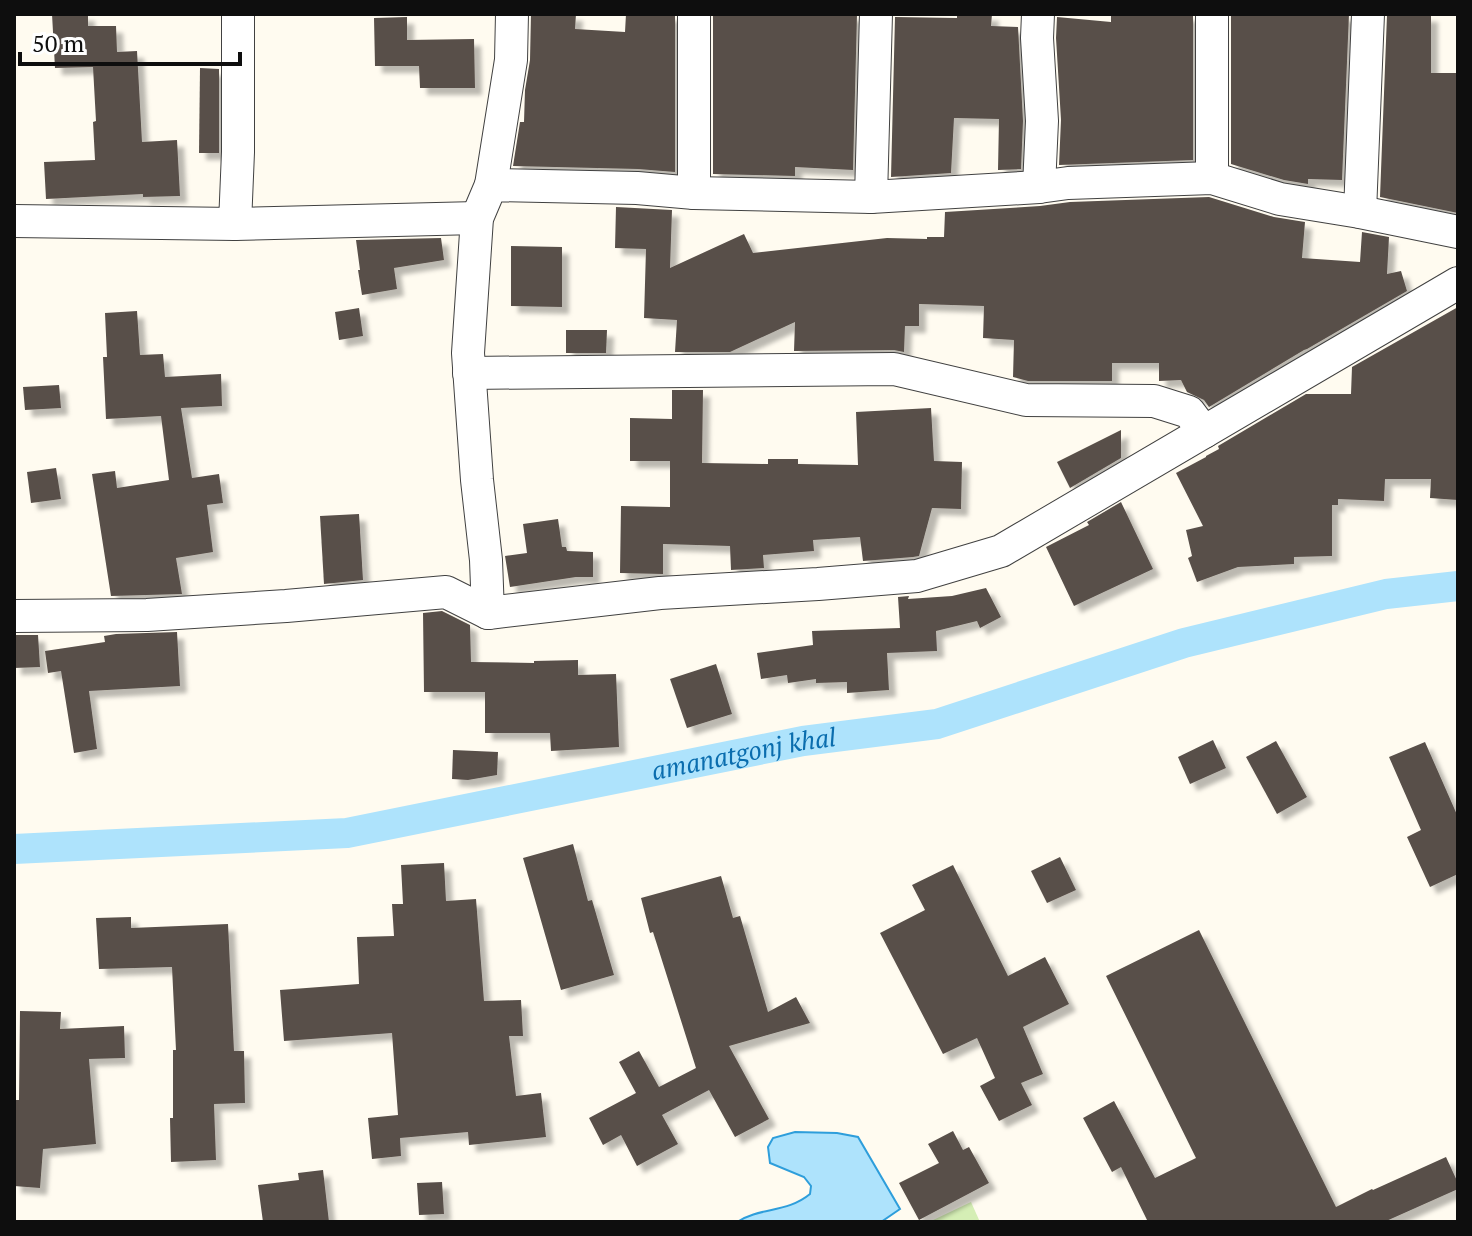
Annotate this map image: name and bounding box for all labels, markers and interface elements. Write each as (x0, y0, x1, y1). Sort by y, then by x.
scale bar (20, 16, 240, 66)
text: 50 m (32, 27, 84, 59)
water label: amanatgonj khal (648, 719, 839, 787)

